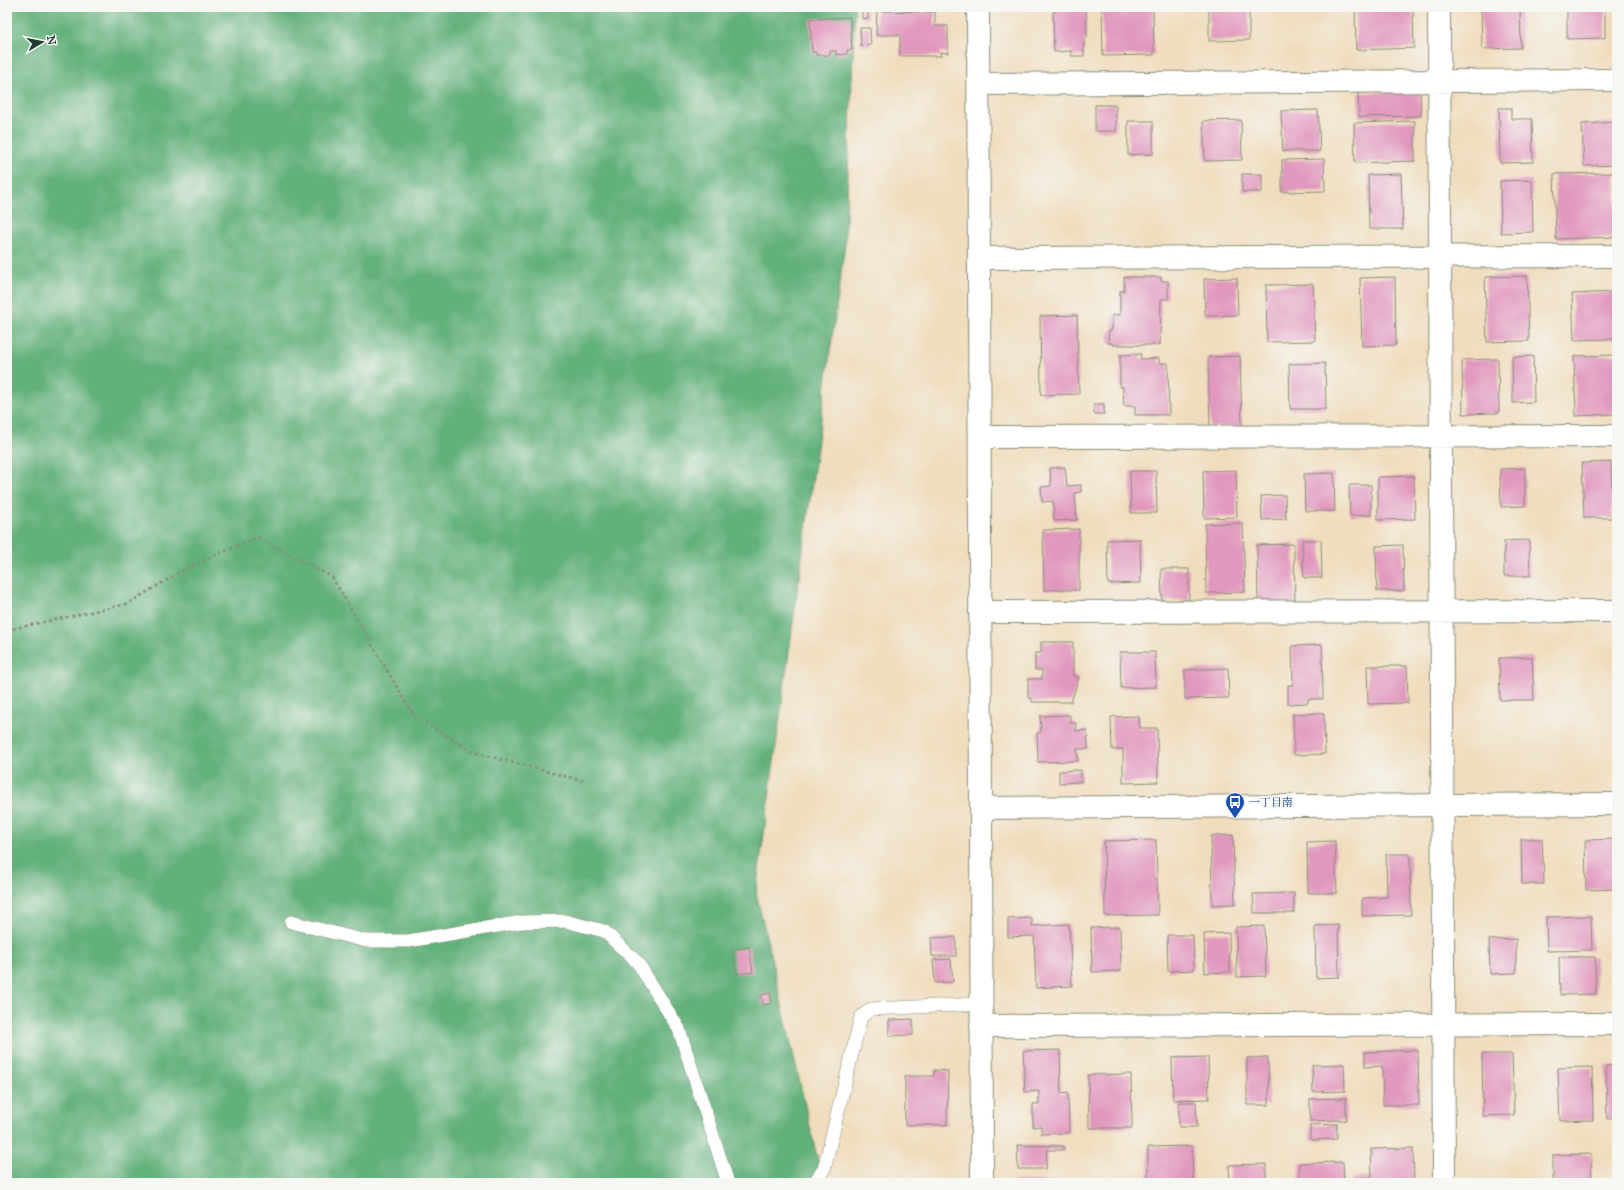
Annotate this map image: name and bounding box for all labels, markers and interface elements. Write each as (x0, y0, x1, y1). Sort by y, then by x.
north arrow (22, 22, 62, 62)
text: N (44, 35, 59, 47)
bus stop icon: 一丁目南 (1224, 791, 1246, 819)
place label: 一丁目南 (1249, 796, 1293, 809)

